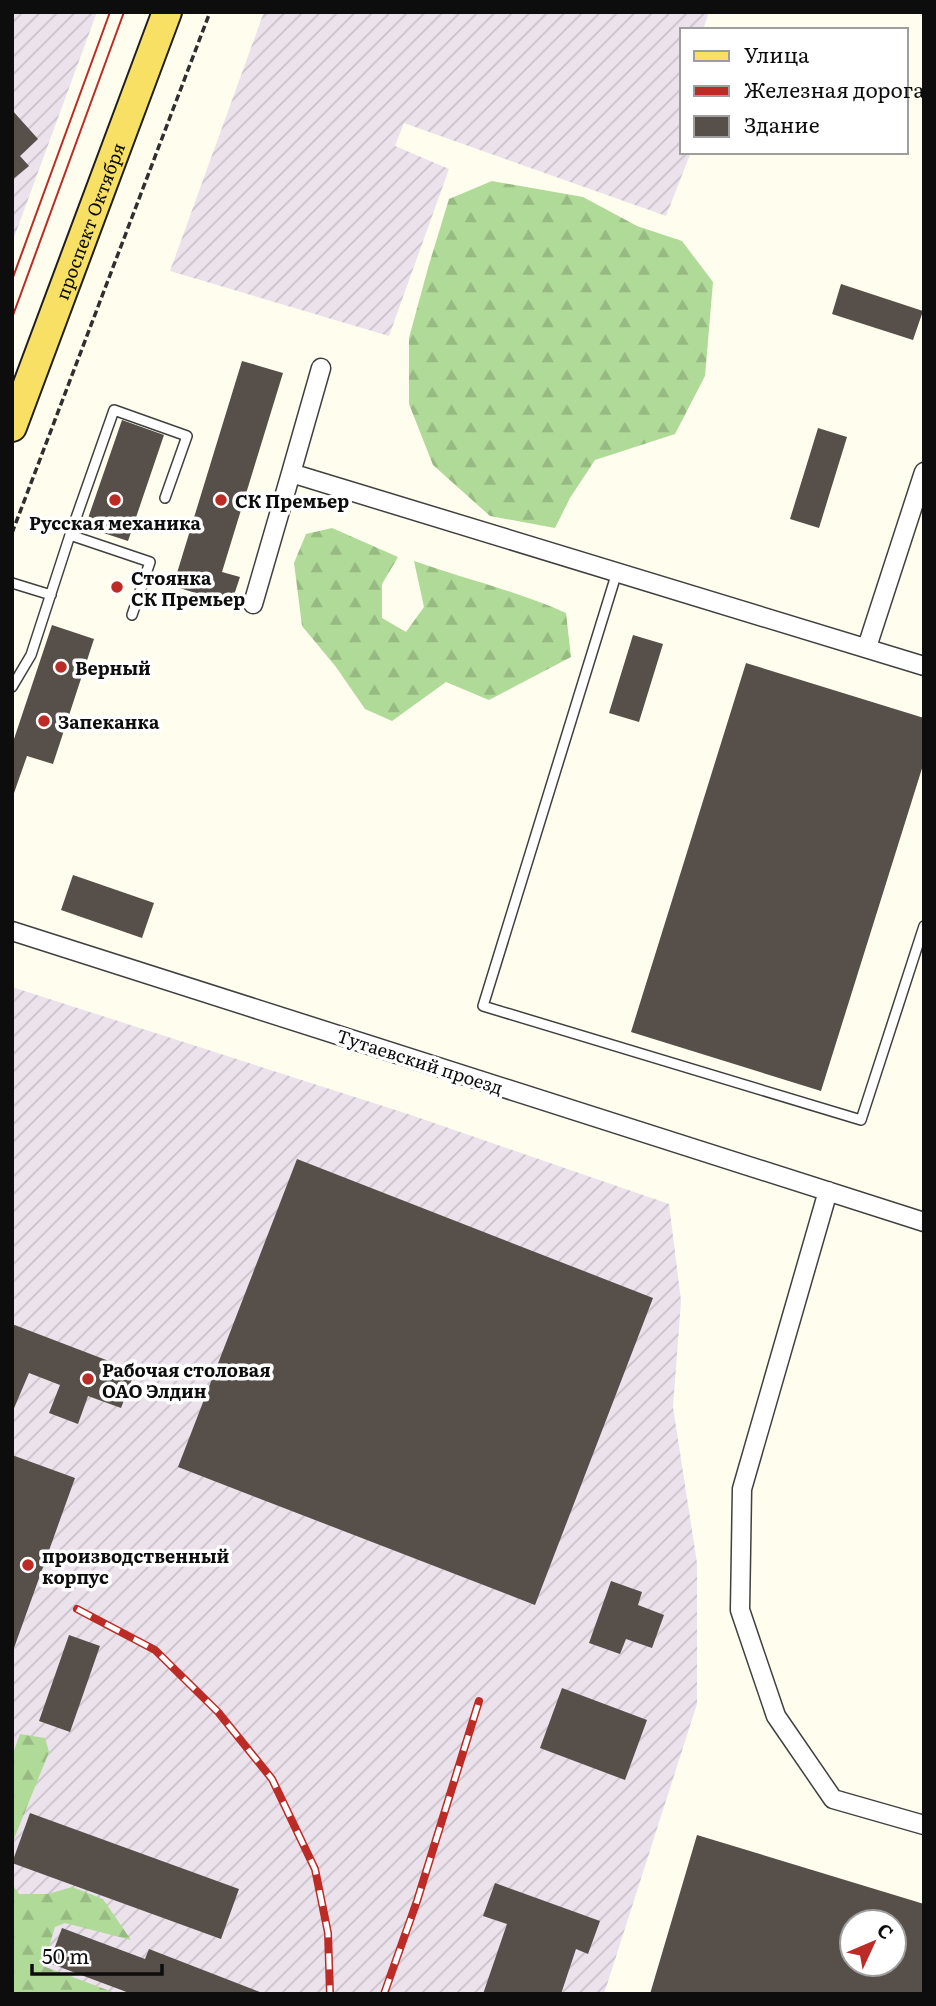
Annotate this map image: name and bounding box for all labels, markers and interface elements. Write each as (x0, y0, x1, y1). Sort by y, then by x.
legend (680, 28, 908, 154)
text: Улица (744, 38, 810, 69)
text: Железная дорога (744, 73, 925, 104)
text: Здание (744, 108, 820, 139)
street label: проспект Октября (47, 138, 131, 303)
place label: СК Премьер (235, 487, 349, 514)
marker: Русская механика (107, 492, 123, 508)
marker: СК Премьер (213, 492, 229, 508)
place label: Русская механика (29, 509, 202, 536)
place label: Стоянка СК Премьер (131, 564, 245, 612)
marker: Стоянка СК Премьер (109, 579, 125, 595)
place label: Верный (75, 654, 151, 681)
marker: Верный (53, 659, 69, 675)
place label: Запеканка (58, 708, 160, 735)
marker: Запеканка (36, 713, 52, 729)
street label: Тутаевский проезд (333, 1021, 507, 1101)
place label: Рабочая столовая ОАО Элдин (102, 1356, 271, 1404)
marker: Рабочая столовая ОАО Элдин (80, 1371, 96, 1387)
place label: производственный корпус (42, 1542, 230, 1590)
marker: производственный корпус (20, 1557, 36, 1573)
north arrow (838, 1908, 908, 1978)
text: С (871, 1916, 901, 1945)
scale bar (32, 1932, 161, 1976)
text: 50 m (42, 1939, 89, 1970)

